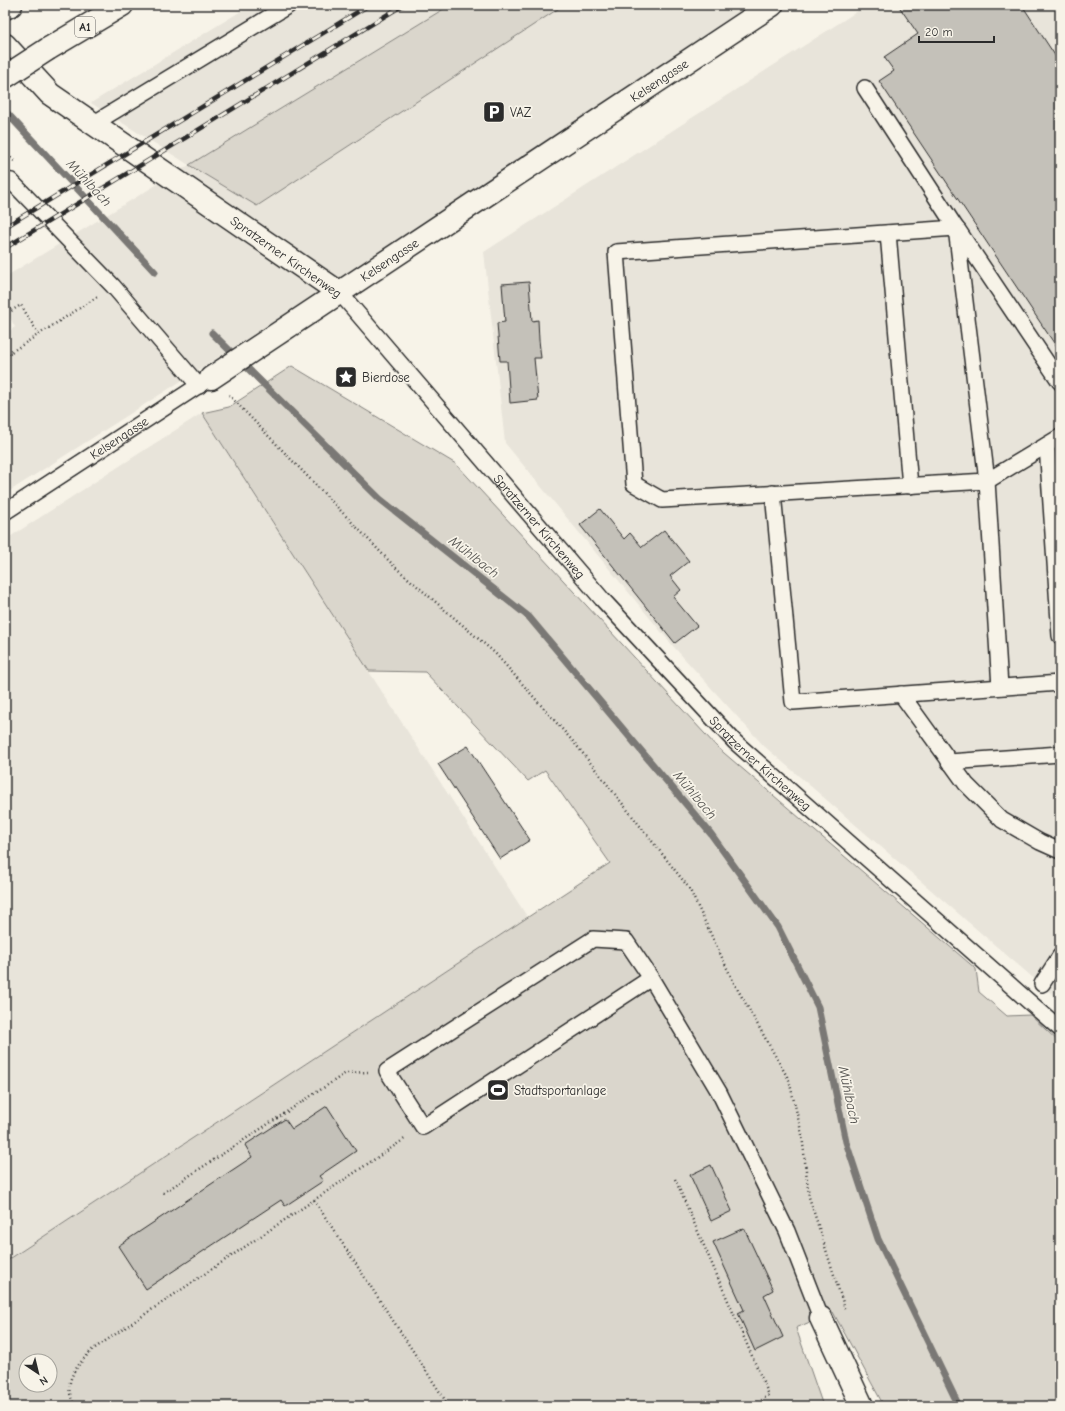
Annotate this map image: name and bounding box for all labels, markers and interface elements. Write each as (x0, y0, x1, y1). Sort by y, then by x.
road number: A1 (75, 17, 95, 37)
scale bar (919, 18, 994, 44)
text: 20 m (925, 25, 953, 39)
street label: Kelsengasse (627, 55, 691, 105)
parking icon: VAZ (481, 99, 507, 125)
place label: VAZ (510, 105, 532, 120)
water label: Mühlbach (62, 155, 115, 210)
street label: Spratzerner Kirchenweg (227, 213, 345, 301)
street label: Kelsengasse (357, 235, 422, 284)
place icon: Bierdose (333, 364, 359, 390)
place label: Bierdose (362, 370, 410, 385)
street label: Kelsengasse (87, 413, 151, 462)
street label: Spratzerner Kirchenweg (491, 471, 589, 581)
water label: Mühlbach (445, 532, 502, 582)
street label: Spratzerner Kirchenweg (707, 712, 814, 813)
water label: Mühlbach (669, 766, 720, 823)
water label: Mühlbach (834, 1064, 863, 1125)
sports icon: Stadtsportanlage (485, 1077, 511, 1103)
place label: Stadtsportanlage (514, 1083, 607, 1098)
north arrow (18, 1353, 58, 1393)
text: N (37, 1373, 50, 1388)

